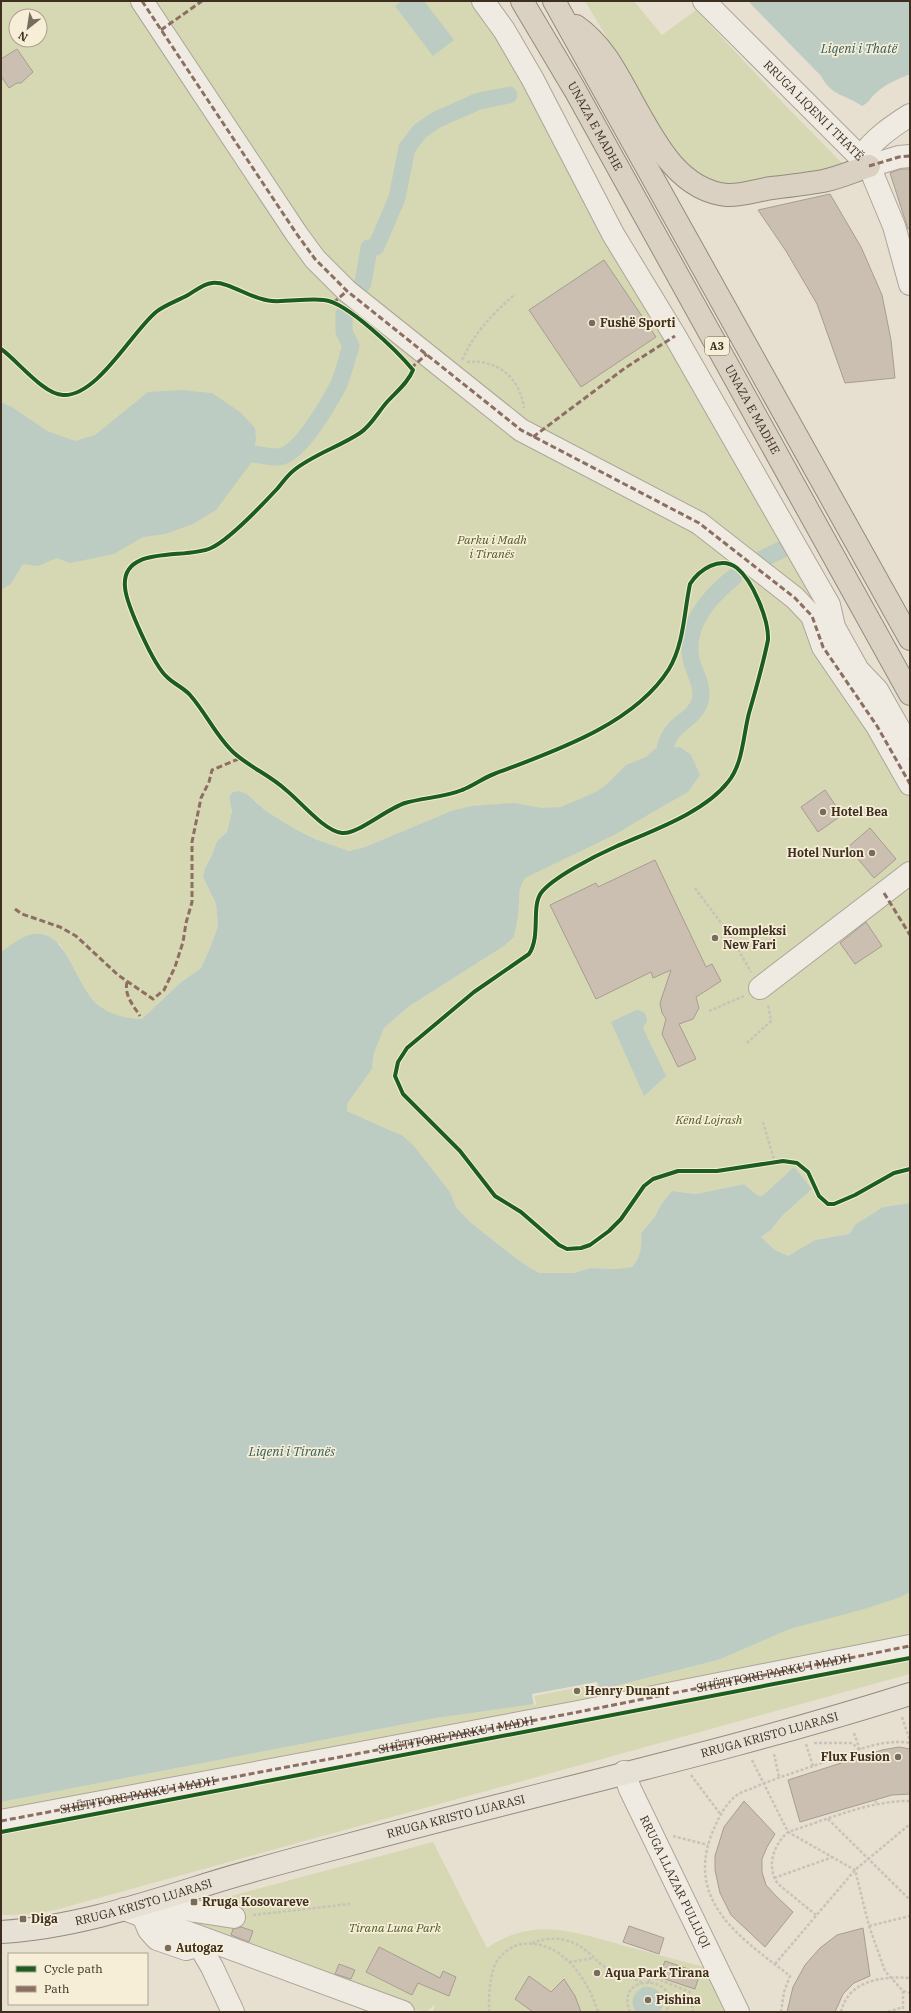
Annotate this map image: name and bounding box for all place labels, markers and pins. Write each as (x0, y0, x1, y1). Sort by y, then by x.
place label: Fushë Sporti (600, 315, 675, 330)
marker: Fushë Sporti (587, 318, 597, 328)
place label: Hotel Bea (831, 804, 888, 819)
marker: Hotel Bea (818, 807, 828, 817)
place label: Hotel Nurlon (787, 845, 864, 860)
marker: Hotel Nurlon (867, 848, 877, 858)
place label: Kompleksi New Fari (723, 923, 786, 952)
marker: Kompleksi New Fari (710, 933, 720, 943)
place label: Henry Dunant (585, 1683, 670, 1698)
marker: Henry Dunant (572, 1686, 582, 1696)
place label: Flux Fusion (821, 1749, 890, 1764)
marker: Flux Fusion (893, 1752, 903, 1762)
place label: Rruga Kosovareve (202, 1894, 309, 1909)
marker: Rruga Kosovareve (189, 1897, 199, 1907)
place label: Diga (31, 1911, 58, 1926)
marker: Diga (18, 1914, 28, 1924)
place label: Autogaz (176, 1940, 223, 1955)
marker: Autogaz (163, 1943, 173, 1953)
place label: Aqua Park Tirana (605, 1965, 709, 1980)
marker: Aqua Park Tirana (592, 1968, 602, 1978)
place label: Pishina (656, 1992, 701, 2007)
marker: Pishina (643, 1995, 653, 2005)

